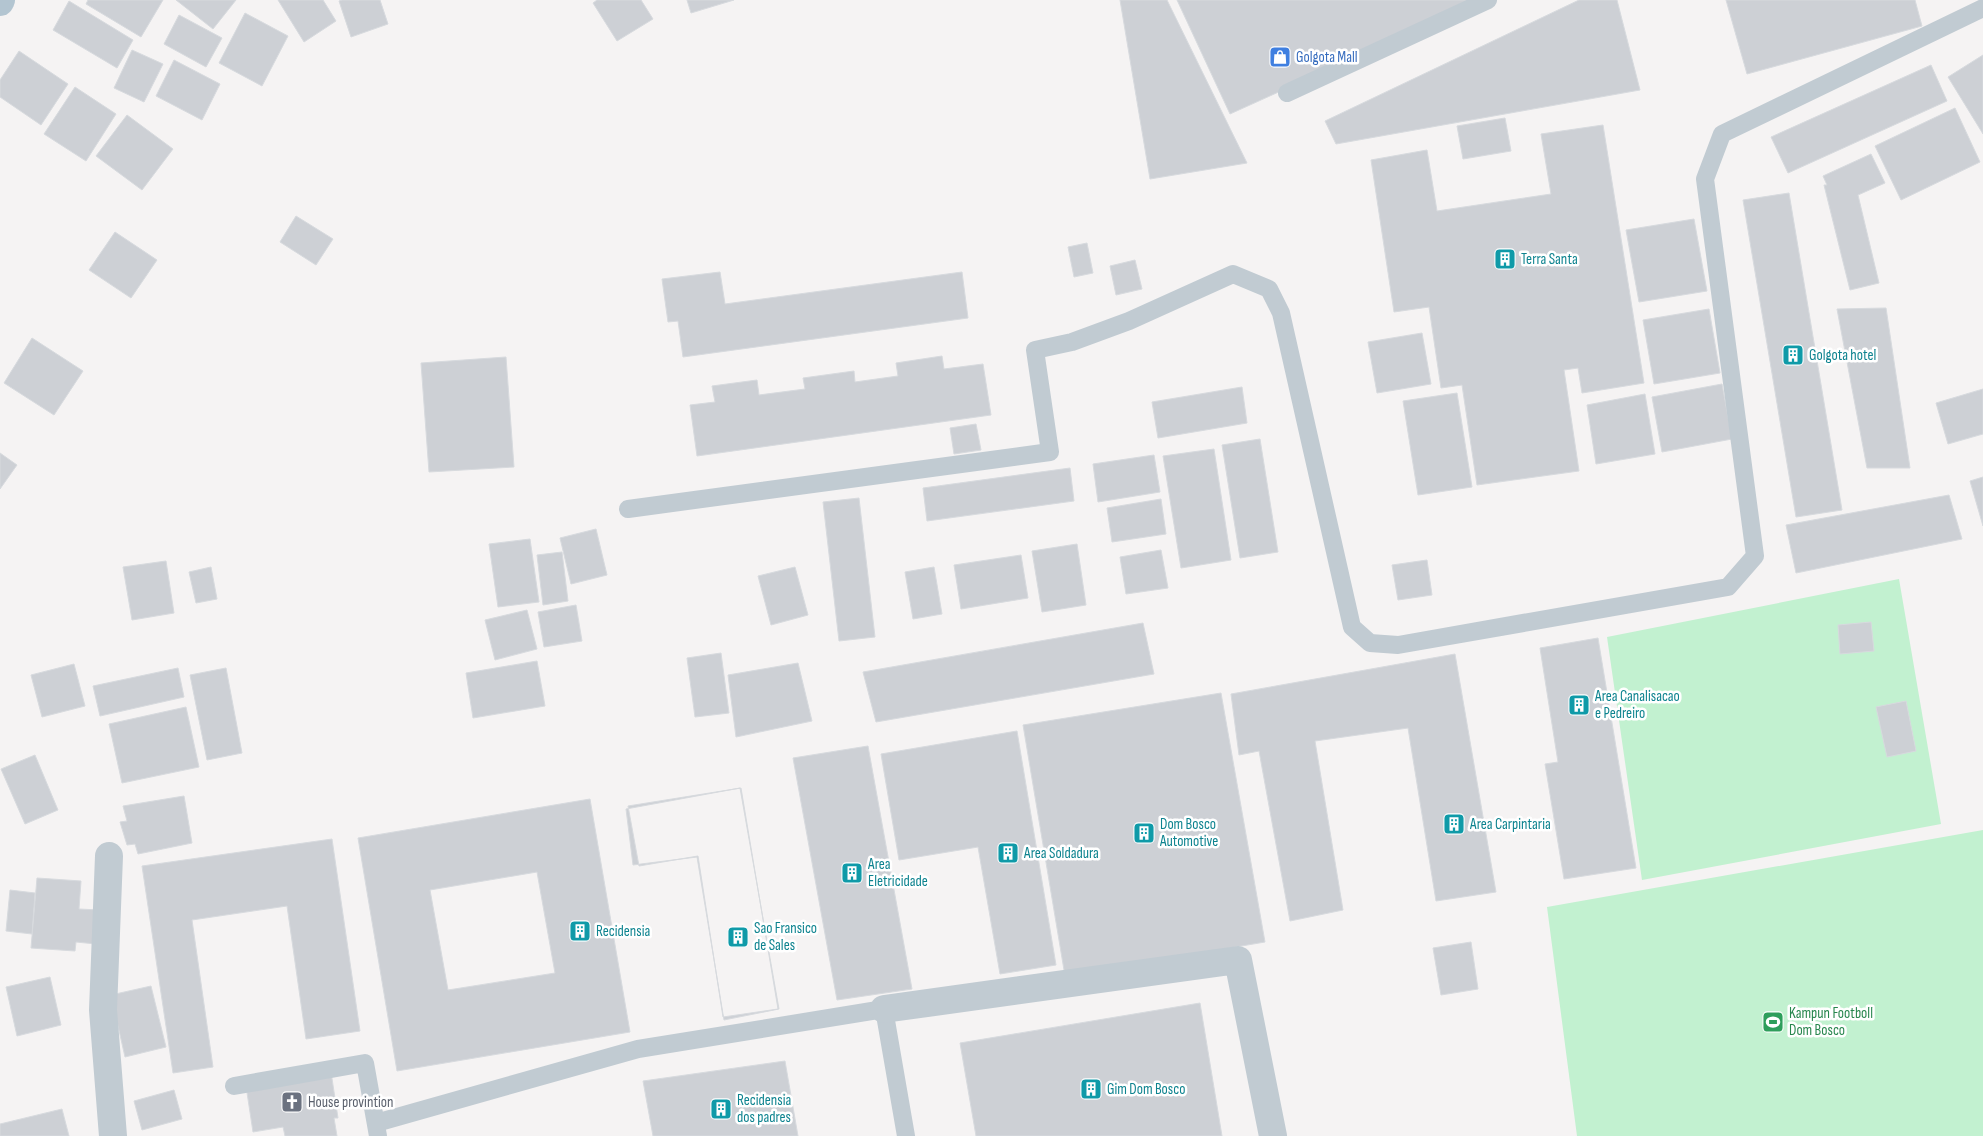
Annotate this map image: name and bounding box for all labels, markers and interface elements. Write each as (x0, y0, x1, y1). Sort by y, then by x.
shop icon: Golgota Mall (1268, 45, 1292, 69)
place label: Golgota Mall (1296, 48, 1358, 67)
building icon: Terra Santa (1493, 247, 1517, 271)
place label: Terra Santa (1521, 250, 1578, 269)
building icon: Golgota hotel (1781, 343, 1805, 367)
place label: Golgota hotel (1809, 346, 1876, 365)
place label: Area Canalisacao e Pedreiro (1594, 687, 1680, 723)
building icon: Area Canalisacao e Pedreiro (1567, 693, 1591, 717)
building icon: Area Carpintaria (1442, 812, 1466, 836)
place label: Dom Bosco Automotive (1159, 815, 1218, 851)
place label: Area Carpintaria (1469, 815, 1551, 834)
building icon: Dom Bosco Automotive (1132, 821, 1156, 845)
building icon: Area Soldadura (996, 841, 1020, 865)
place label: Area Soldadura (1023, 844, 1099, 863)
place label: Area Eletricidade (867, 855, 928, 891)
building icon: Area Eletricidade (840, 861, 864, 885)
building icon: Recidensia (568, 919, 592, 943)
place label: Sao Fransico de Sales (754, 919, 817, 955)
place label: Recidensia (596, 922, 650, 941)
building icon: Sao Fransico de Sales (726, 925, 750, 949)
place label: Kampun Footboll Dom Bosco (1789, 1004, 1873, 1040)
sports icon: Kampun Footboll Dom Bosco (1761, 1010, 1785, 1034)
building icon: Gim Dom Bosco (1079, 1077, 1103, 1101)
place label: Gim Dom Bosco (1107, 1080, 1185, 1099)
church icon: House provintion (280, 1090, 304, 1114)
place label: Recidensia dos padres (737, 1091, 791, 1127)
place label: House provintion (308, 1093, 393, 1112)
building icon: Recidensia dos padres (709, 1097, 733, 1121)

